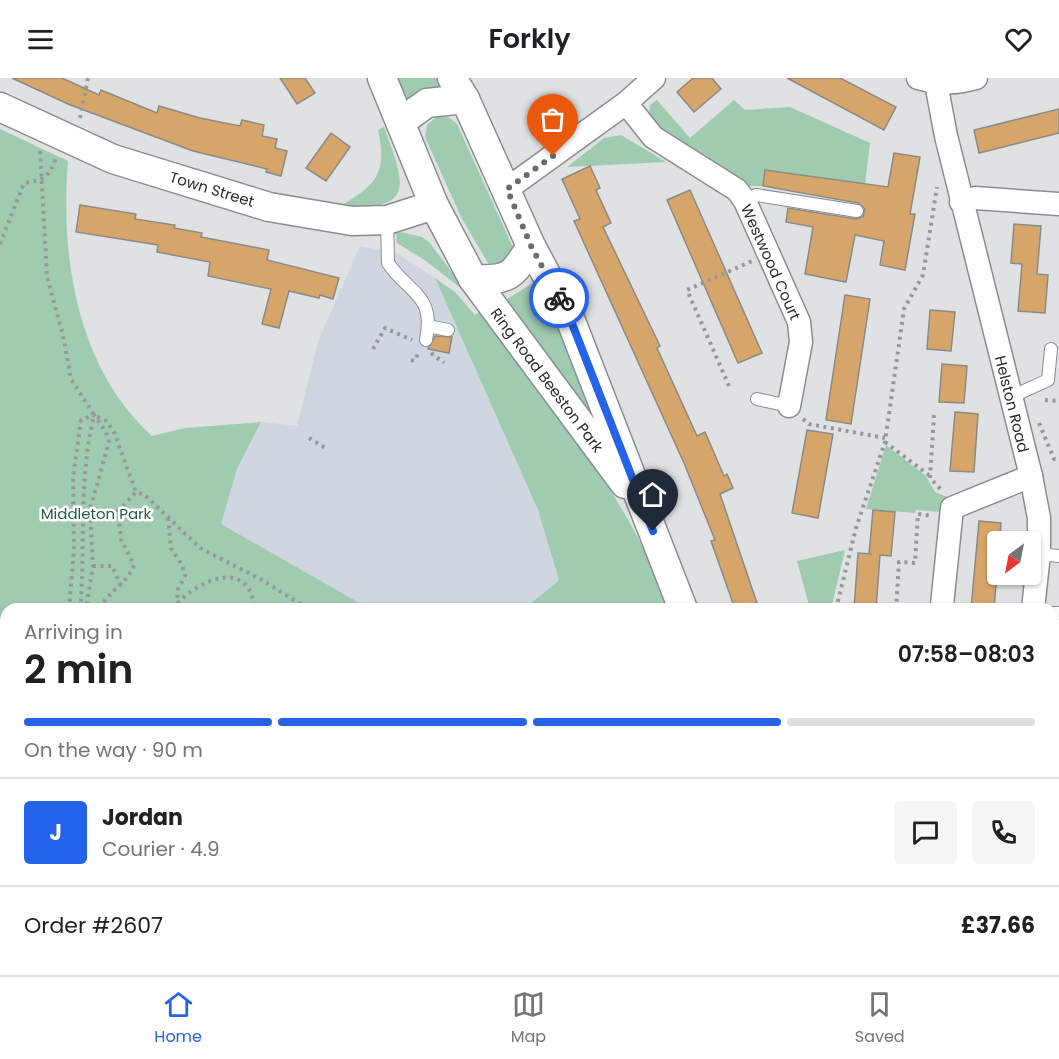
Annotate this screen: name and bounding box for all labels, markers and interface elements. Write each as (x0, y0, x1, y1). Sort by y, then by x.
text: Forkly (488, 20, 571, 57)
icon: menu (24, 23, 57, 56)
icon: heart (1002, 23, 1035, 56)
pin (527, 94, 578, 156)
icon: bag (536, 103, 569, 136)
street label: Town Street (167, 166, 257, 212)
street label: Westwood Court (736, 201, 806, 323)
courier (529, 268, 589, 328)
icon: bike (543, 282, 576, 315)
street label: Ring Road Beeston Park (486, 303, 609, 457)
street label: Helston Road (990, 353, 1034, 455)
pin (627, 469, 678, 531)
icon: home (636, 478, 669, 511)
park label: Middleton Park (41, 503, 152, 524)
north arrow (987, 531, 1041, 585)
map controls (987, 531, 1041, 585)
text: Arriving in (24, 618, 123, 646)
text: 07:58–08:03 (898, 639, 1035, 670)
text: 2 min (24, 642, 133, 697)
text: On the way · 90 m (24, 736, 203, 764)
button: chat (894, 801, 957, 864)
button: phone (972, 801, 1035, 864)
text: Jordan (102, 802, 183, 833)
text: J (49, 817, 62, 848)
text: Courier · 4.9 (102, 835, 220, 863)
text: Order #2607 (24, 910, 163, 941)
text: £37.66 (961, 910, 1035, 941)
tab: Home (154, 988, 202, 1049)
tab: Map (511, 988, 546, 1049)
tab: Saved (855, 988, 905, 1049)

